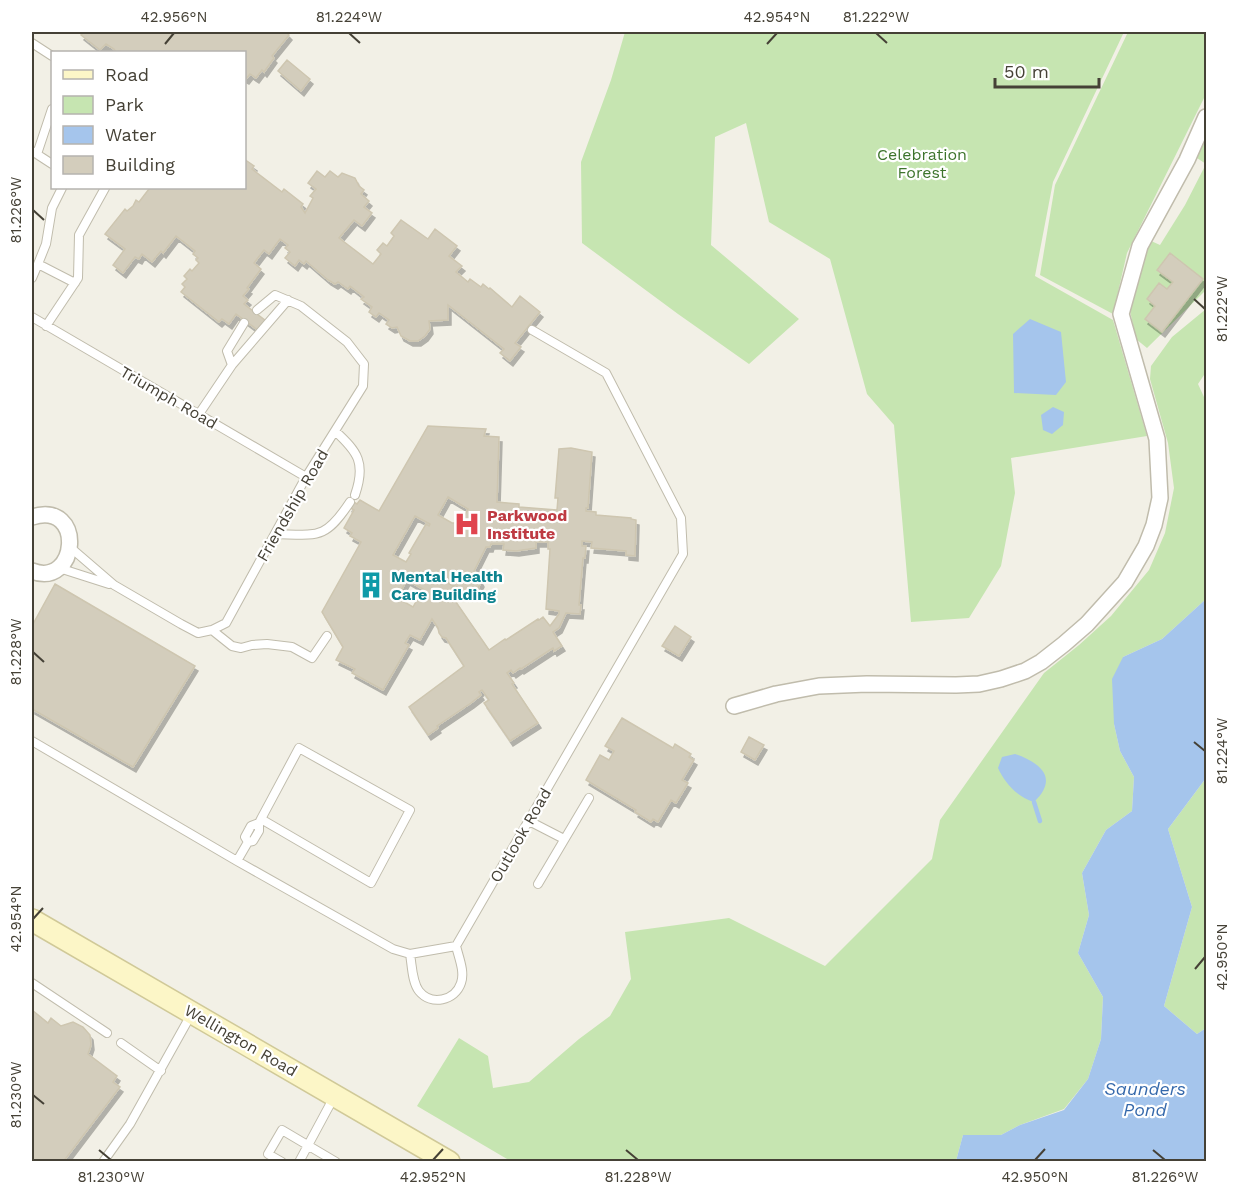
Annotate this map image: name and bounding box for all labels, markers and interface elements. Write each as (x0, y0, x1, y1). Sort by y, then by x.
text: 42.956°N (141, 8, 207, 26)
text: 81.224°W (316, 8, 382, 26)
text: 42.954°N (744, 8, 810, 26)
text: 81.222°W (843, 8, 909, 26)
legend (51, 51, 246, 189)
scale bar (995, 51, 1098, 89)
text: 50 m (1004, 61, 1049, 82)
text: Road (105, 64, 149, 85)
text: Park (105, 94, 144, 115)
text: Water (105, 124, 157, 145)
park label: Celebration Forest (877, 145, 967, 182)
text: Building (105, 154, 175, 175)
text: 81.226°W (7, 176, 25, 244)
text: 81.222°W (1213, 276, 1231, 342)
street label: Triumph Road (117, 362, 221, 433)
street label: Friendship Road (253, 446, 332, 565)
place label: Parkwood Institute (487, 506, 567, 543)
hospital icon: Parkwood Institute (452, 509, 482, 539)
place label: Mental Health Care Building (391, 567, 503, 604)
building icon: Mental Health Care Building (356, 570, 386, 600)
text: 81.228°W (7, 618, 25, 686)
text: 81.224°W (1213, 718, 1231, 784)
street label: Outlook Road (486, 785, 555, 886)
text: 42.954°N (7, 886, 25, 952)
text: 42.950°N (1213, 923, 1231, 991)
street label: Wellington Road (181, 1000, 301, 1080)
text: 81.230°W (7, 1061, 25, 1129)
water label: Saunders Pond (1104, 1078, 1186, 1120)
text: 81.230°W (77, 1168, 145, 1186)
text: 42.952°N (400, 1168, 466, 1186)
text: 81.228°W (604, 1168, 672, 1186)
text: 42.950°N (1001, 1168, 1069, 1186)
text: 81.226°W (1131, 1168, 1199, 1186)

